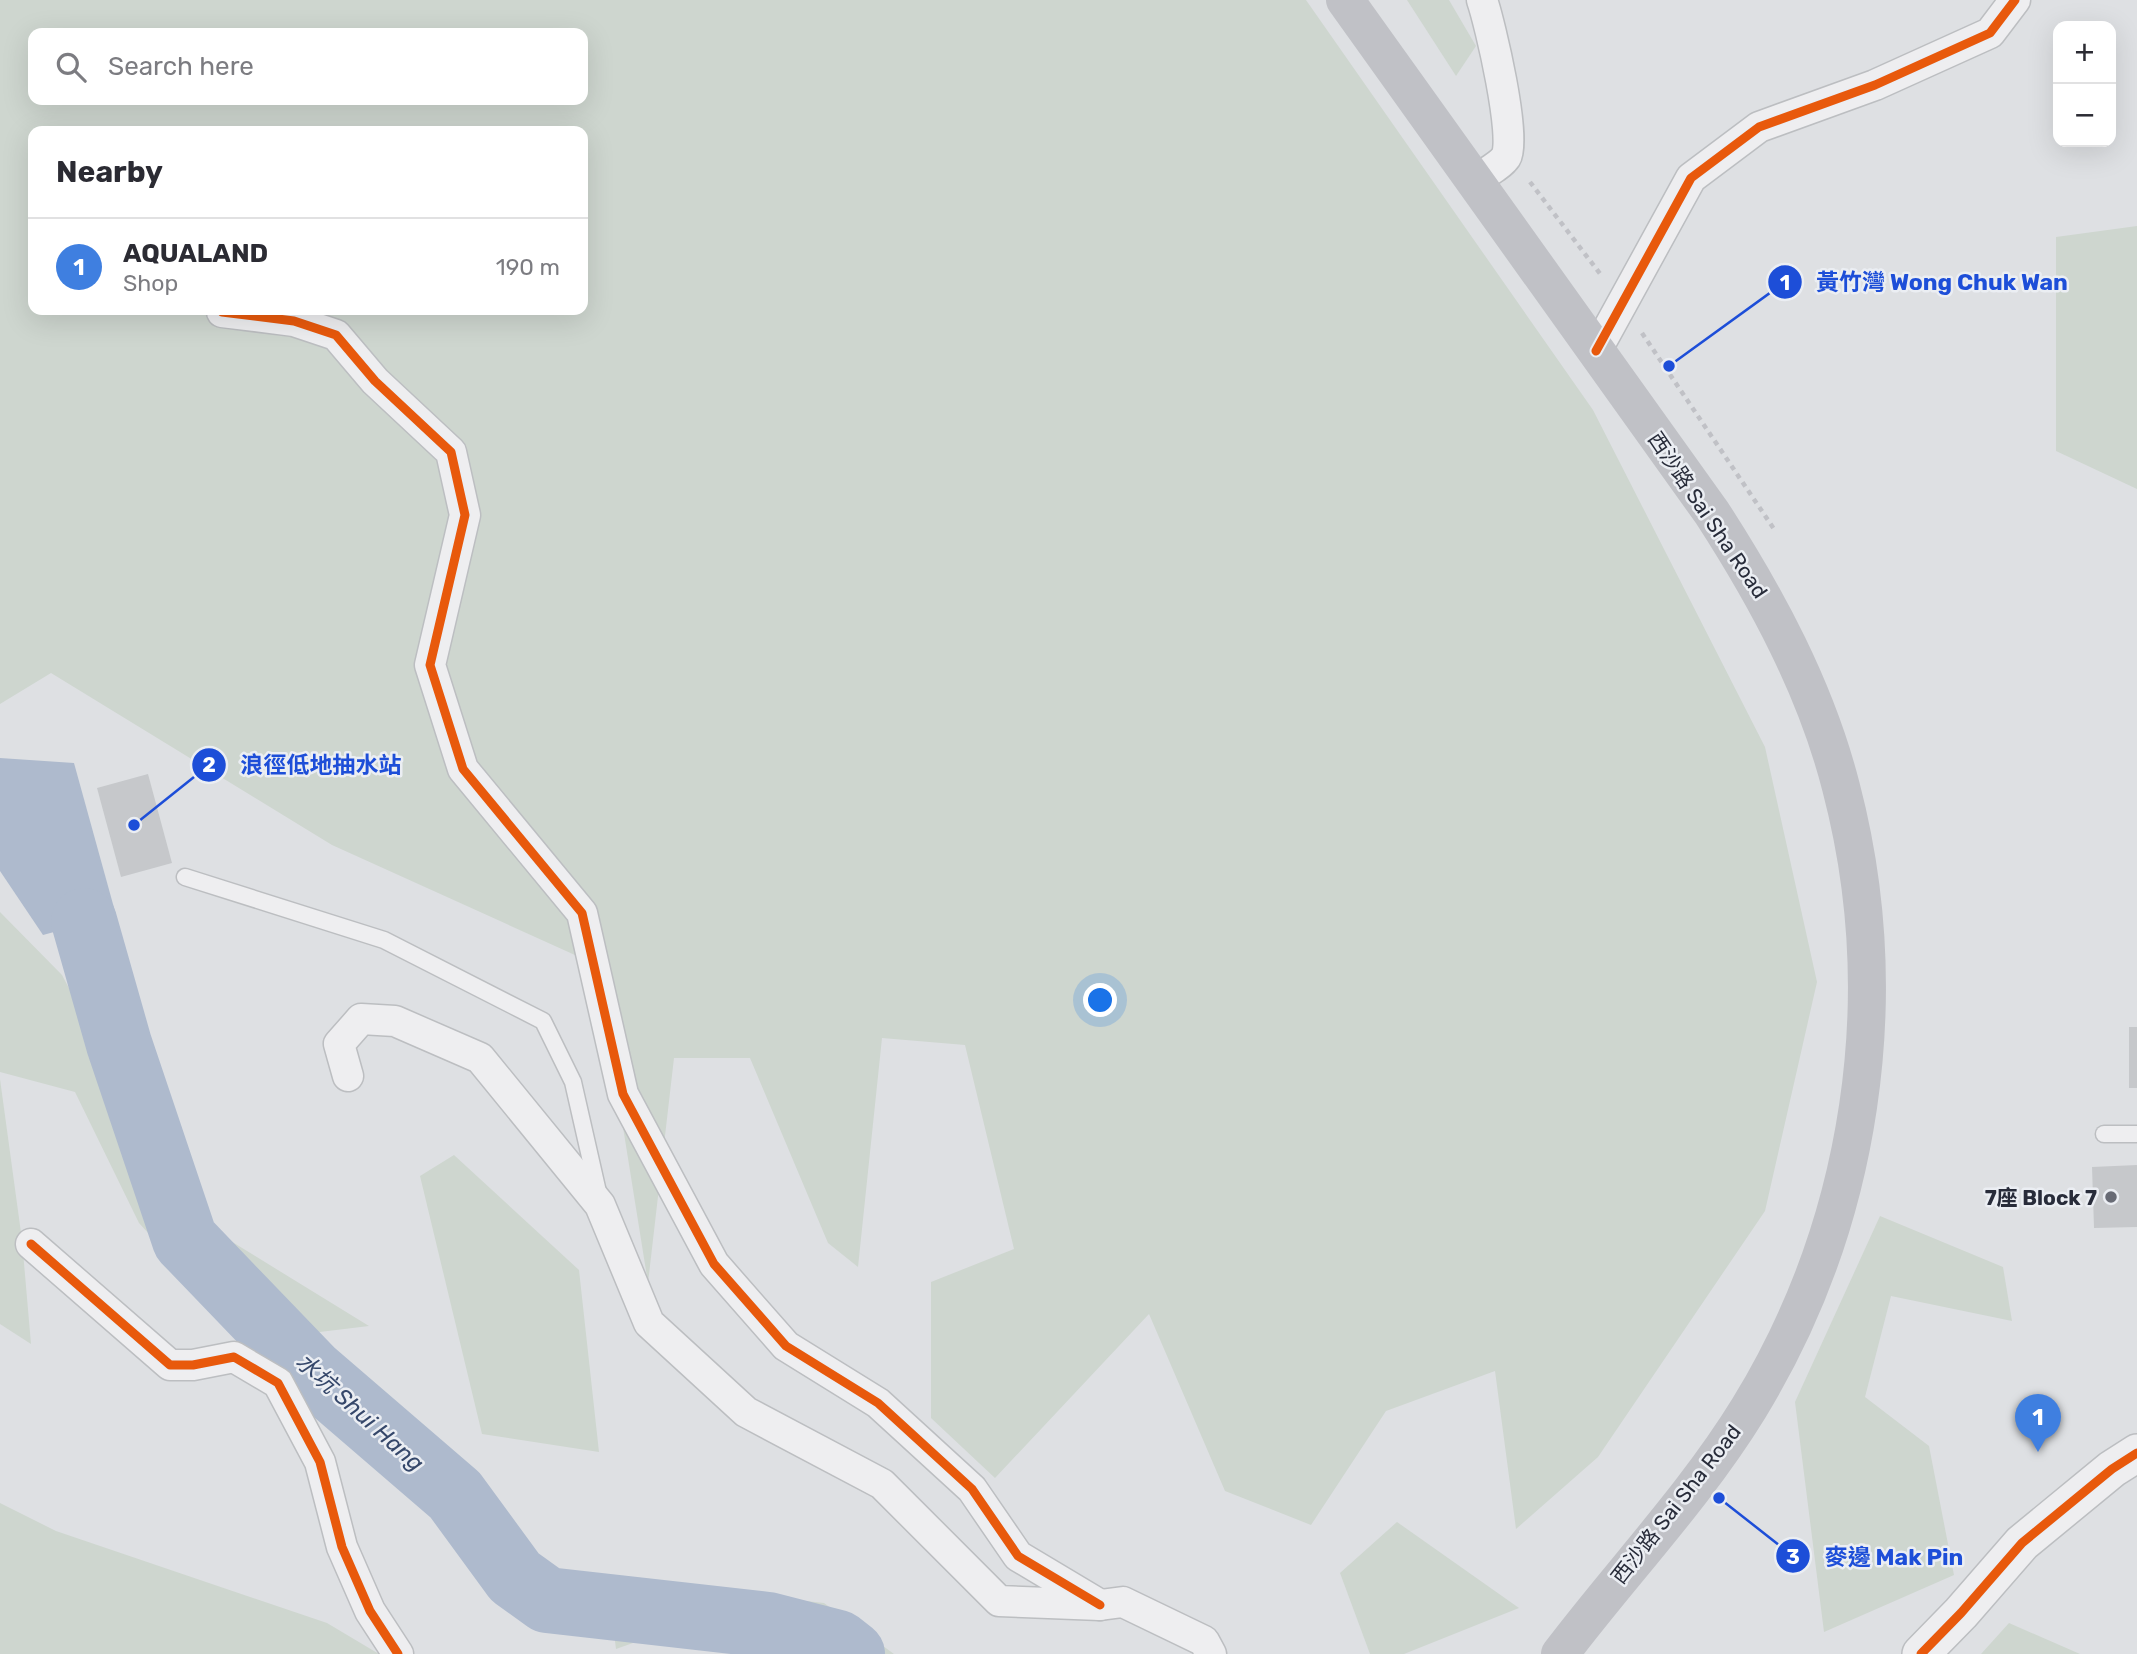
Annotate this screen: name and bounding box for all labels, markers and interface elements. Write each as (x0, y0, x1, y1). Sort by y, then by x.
map controls (2053, 21, 2116, 147)
button: + (2053, 21, 2116, 84)
search box (28, 28, 588, 105)
icon: search (52, 48, 90, 86)
text: Search here (108, 51, 254, 82)
button: − (2053, 84, 2116, 147)
text: Nearby (56, 154, 163, 190)
text: AQUALAND (123, 238, 268, 269)
text: 1 (73, 253, 85, 281)
text: 190 m (496, 253, 560, 281)
callout: 黃竹灣 Wong Chuk Wan (1767, 260, 2082, 304)
text: 黃竹灣 Wong Chuk Wan (1816, 268, 2068, 296)
text: Shop (123, 269, 178, 297)
text: 1 (1780, 270, 1790, 295)
street label: 西沙路 Sai Sha Road (1643, 427, 1773, 603)
callout: 浪徑低地抽水站 (191, 743, 415, 787)
text: 浪徑低地抽水站 (241, 751, 402, 779)
text: 2 (202, 752, 216, 777)
your location (1083, 983, 1117, 1017)
place label: 7座 Block 7 (1985, 1185, 2097, 1210)
marker: 7座 Block 7 (2103, 1189, 2119, 1205)
water label: 水坑 Shui Hang (290, 1347, 430, 1477)
pin: 1 (2015, 1394, 2061, 1452)
street label: 西沙路 Sai Sha Road (1606, 1419, 1746, 1589)
callout: 麥邊 Mak Pin (1776, 1534, 1977, 1578)
text: 麥邊 Mak Pin (1825, 1543, 1963, 1571)
text: 3 (1786, 1544, 1800, 1569)

